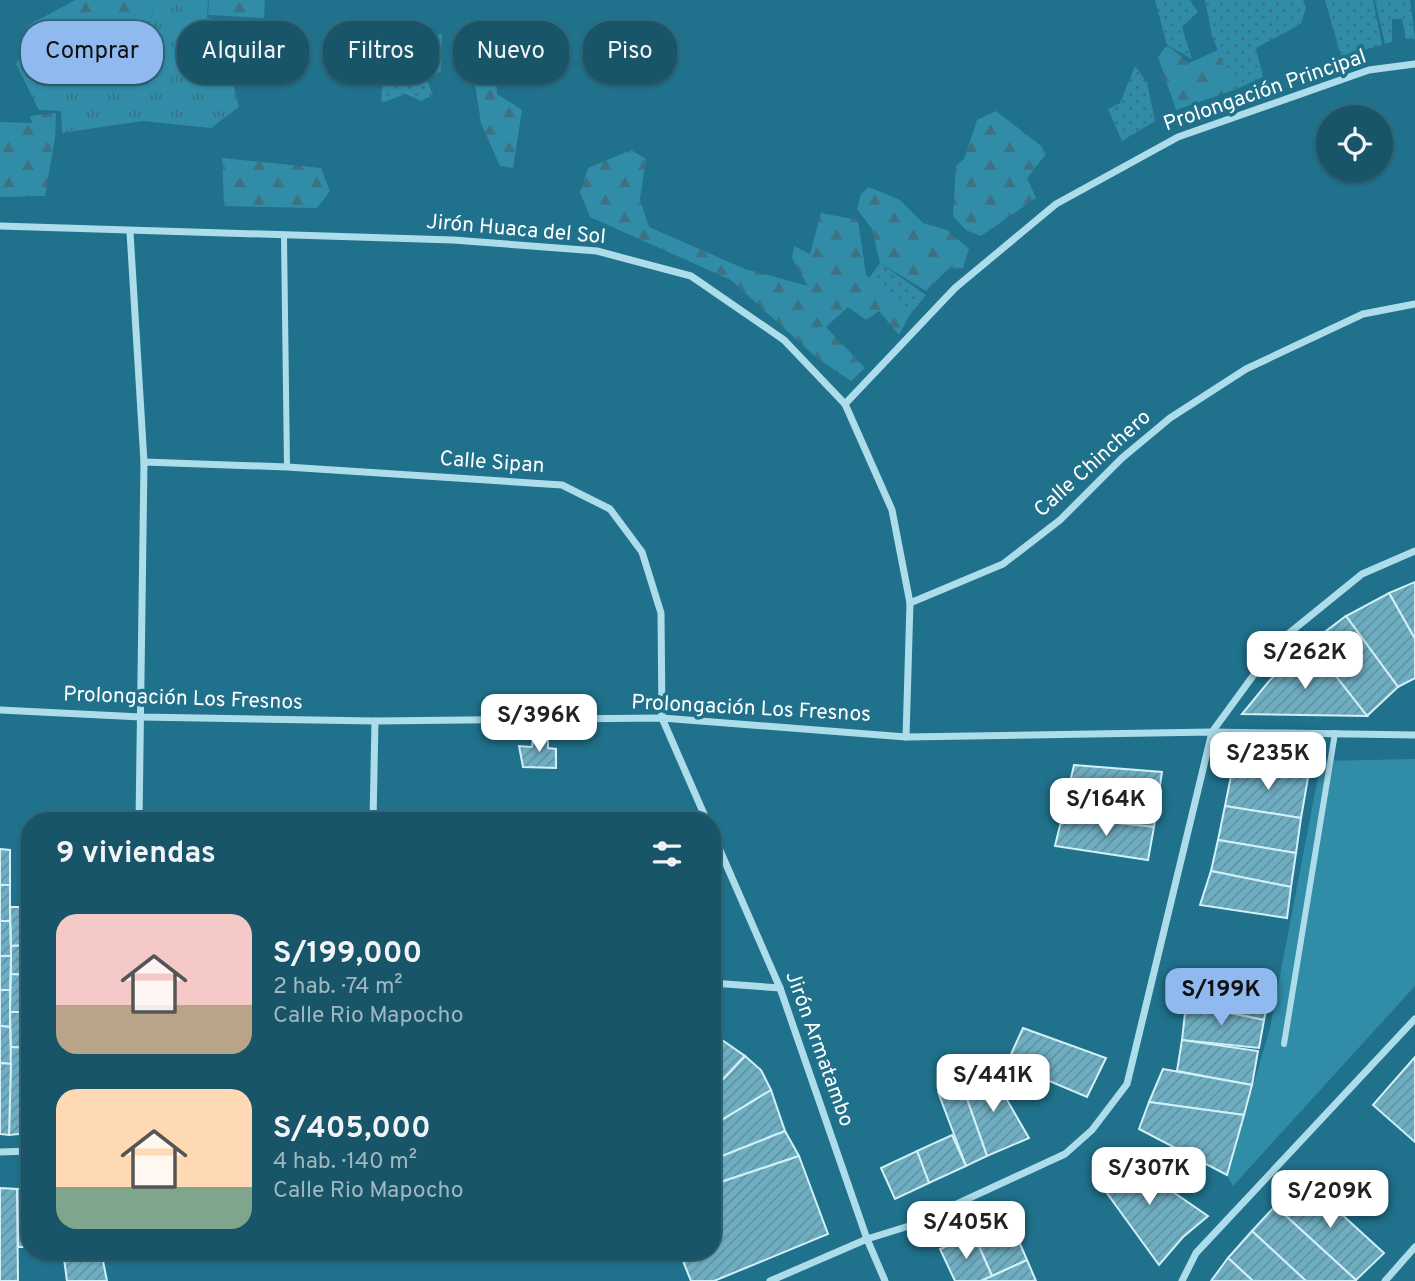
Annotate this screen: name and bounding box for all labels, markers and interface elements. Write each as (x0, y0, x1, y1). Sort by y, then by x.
chip: Comprar (21, 21, 163, 84)
chip: Alquilar (177, 21, 309, 84)
chip: Filtros (323, 21, 439, 84)
chip: Nuevo (453, 21, 569, 84)
chip: Piso (583, 21, 677, 84)
street label: Prolongación Principal (1160, 44, 1370, 138)
map controls (1316, 105, 1393, 182)
button: locate (1316, 105, 1393, 182)
street label: Jirón Huaca del Sol (425, 209, 607, 251)
street label: Calle Chinchero (1029, 404, 1157, 524)
street label: Calle Sipan (439, 446, 545, 480)
pin: S/262K (1248, 632, 1362, 691)
text: S/262K (1263, 639, 1347, 668)
street label: Prolongación Los Fresnos (63, 681, 303, 717)
street label: Prolongación Los Fresnos (631, 689, 871, 729)
pin: S/396K (482, 694, 596, 754)
text: S/396K (497, 702, 581, 731)
pin: S/235K (1211, 732, 1325, 792)
text: S/235K (1226, 740, 1310, 769)
pin: S/164K (1049, 778, 1163, 838)
text: S/164K (1066, 786, 1146, 815)
icon: filters (648, 835, 686, 873)
text: 9 viviendas (56, 836, 216, 873)
text: S/199,000 (273, 936, 422, 973)
icon: home (112, 942, 196, 1026)
street label: Jirón Armatambo (778, 967, 860, 1131)
pin: S/199K (1164, 968, 1278, 1028)
text: 2 hab. · 74 m² (273, 973, 403, 1002)
text: S/199K (1181, 976, 1261, 1005)
text: Calle Rio Mapocho (273, 1002, 464, 1031)
pin: S/441K (936, 1054, 1050, 1114)
text: S/441K (953, 1062, 1033, 1091)
text: S/405,000 (273, 1111, 431, 1148)
icon: home (112, 1117, 196, 1201)
text: 4 hab. · 140 m² (273, 1148, 417, 1177)
pin: S/307K (1092, 1148, 1206, 1207)
text: S/307K (1108, 1155, 1190, 1184)
pin: S/209K (1273, 1170, 1387, 1230)
text: Calle Rio Mapocho (273, 1177, 464, 1206)
text: S/209K (1287, 1178, 1373, 1207)
pin: S/405K (909, 1202, 1023, 1261)
text: S/405K (923, 1209, 1009, 1238)

